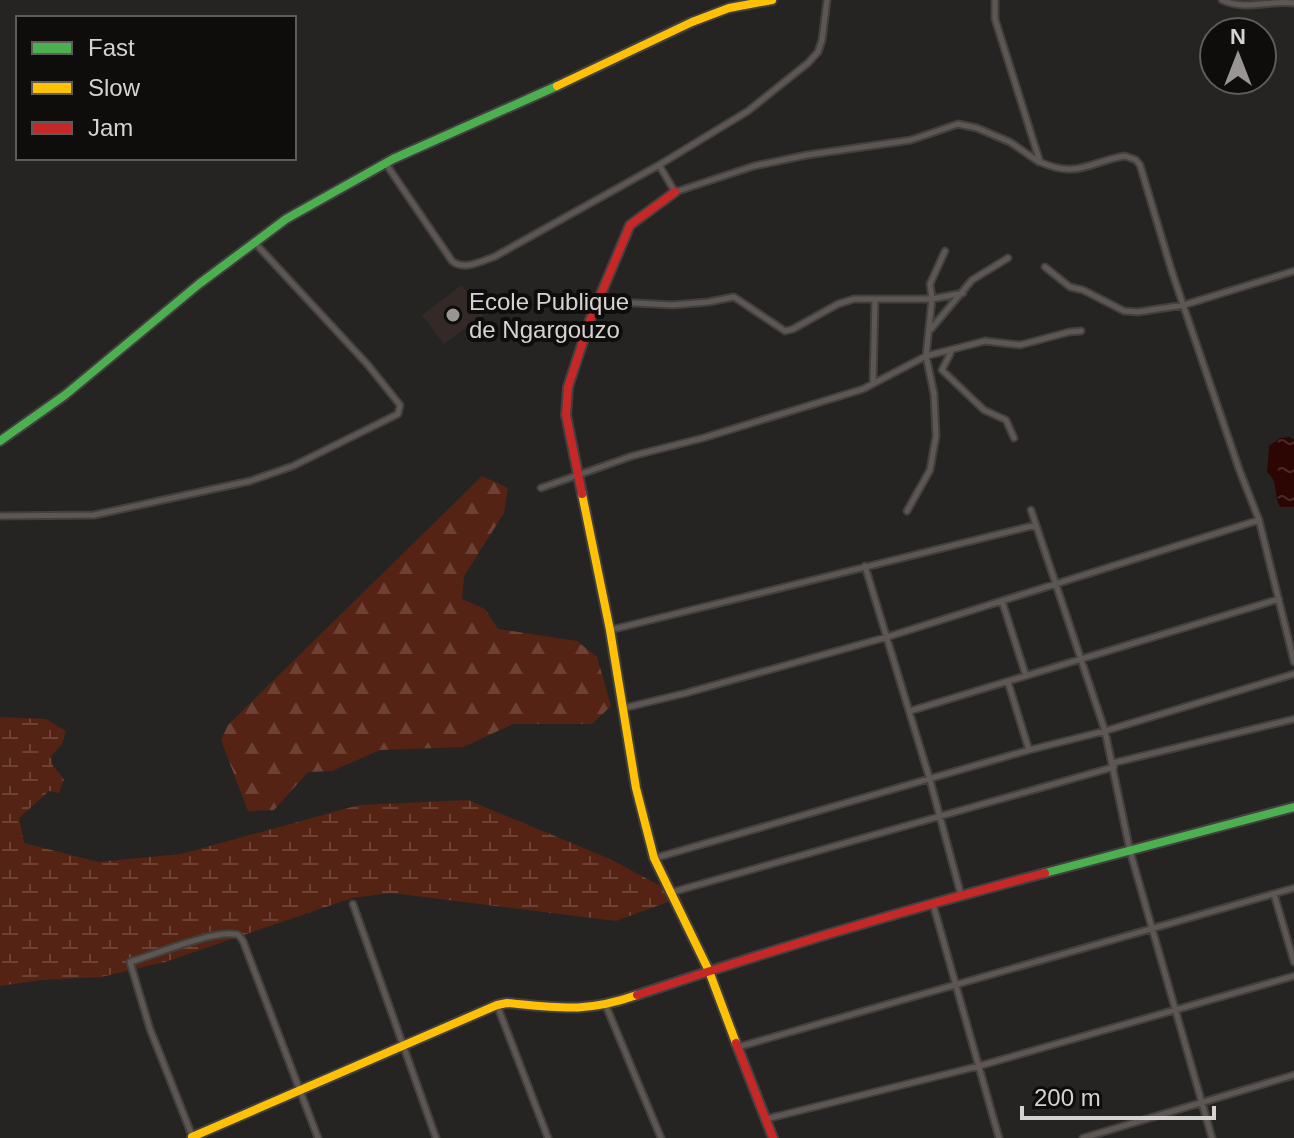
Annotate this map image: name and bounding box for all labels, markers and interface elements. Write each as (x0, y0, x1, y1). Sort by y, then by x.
legend (16, 16, 296, 160)
north arrow (1198, 16, 1278, 96)
text: N (1230, 24, 1246, 49)
text: Fast (88, 34, 135, 61)
text: Slow (88, 74, 141, 101)
text: Jam (88, 114, 133, 141)
place label: Ecole Publique de Ngargouzo (469, 288, 629, 343)
marker: Ecole Publique de Ngargouzo (444, 306, 462, 324)
scale bar (1022, 1070, 1214, 1120)
text: 200 m (1034, 1084, 1101, 1111)

